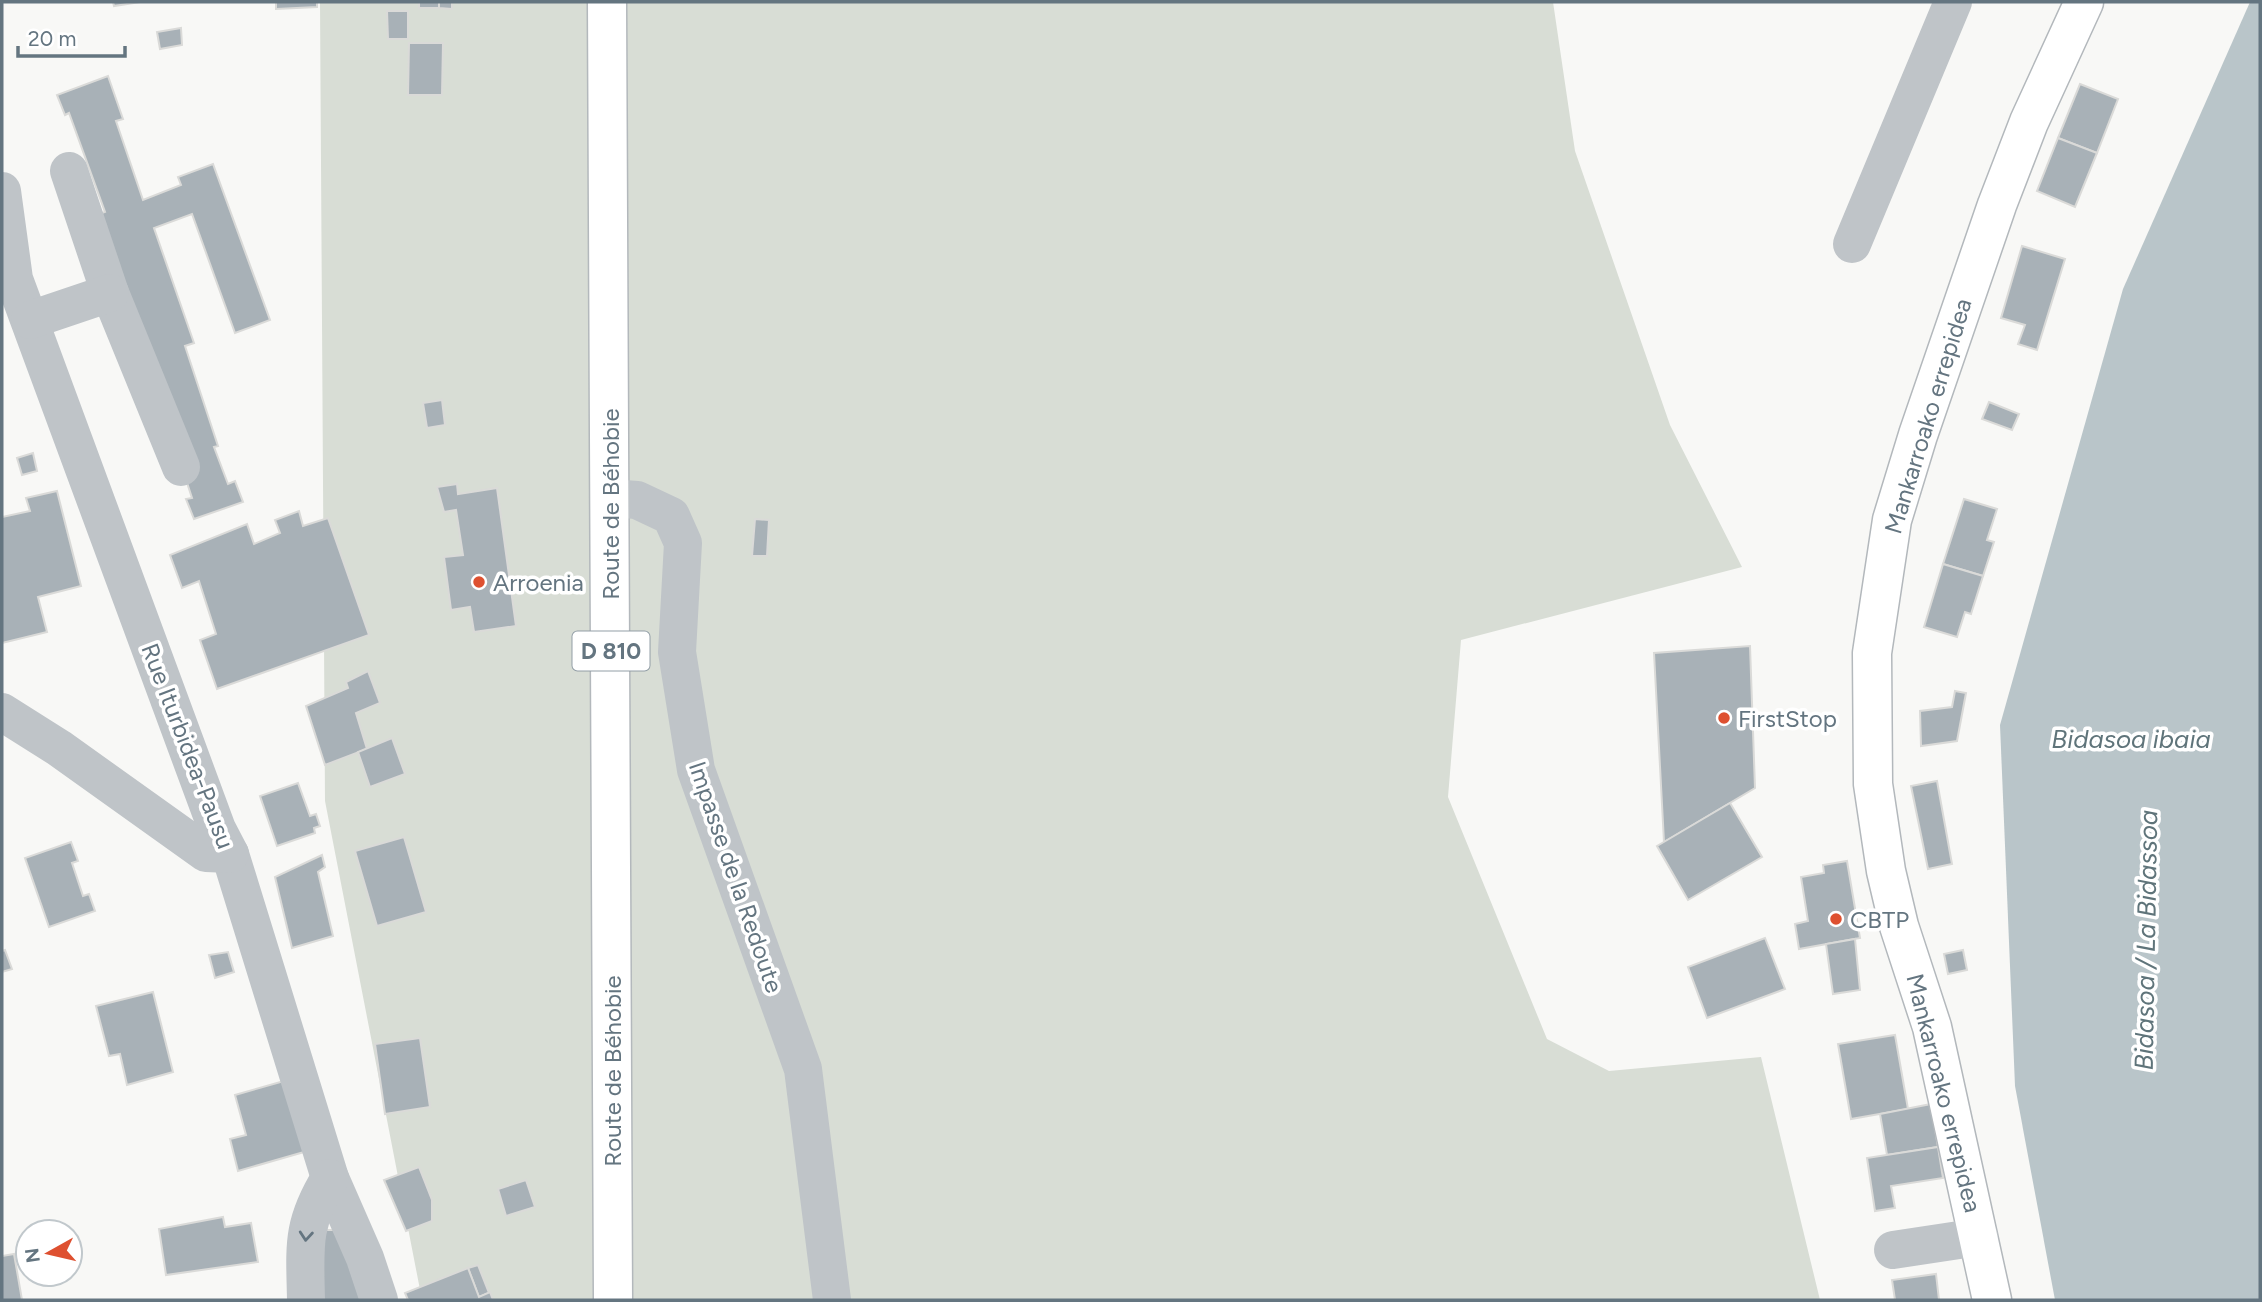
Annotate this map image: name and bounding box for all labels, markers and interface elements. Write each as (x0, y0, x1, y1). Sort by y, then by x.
scale bar (18, 14, 124, 58)
text: 20 m (28, 26, 76, 51)
street label: Mankarroako errepidea (1878, 295, 1978, 537)
street label: Route de Béhobie (596, 408, 625, 600)
place label: Arroenia (493, 568, 584, 597)
marker: Arroenia (471, 574, 487, 590)
road number: D 810 (572, 632, 650, 670)
street label: Rue Iturbidea-Pausu (135, 639, 241, 853)
place label: FirstStop (1738, 704, 1837, 733)
marker: FirstStop (1716, 710, 1732, 726)
water label: Bidasoa ibaia (2051, 723, 2211, 755)
street label: Impasse de la Redoute (683, 757, 789, 997)
water label: Bidasoa / La Bidassoa (2128, 809, 2164, 1071)
place label: CBTP (1850, 905, 1909, 934)
marker: CBTP (1828, 911, 1844, 927)
street label: Mankarroako errepidea (1900, 971, 1988, 1215)
street label: Route de Béhobie (598, 975, 627, 1167)
north arrow (14, 1218, 84, 1288)
one-way arrow (299, 1231, 314, 1242)
text: N (20, 1246, 45, 1264)

